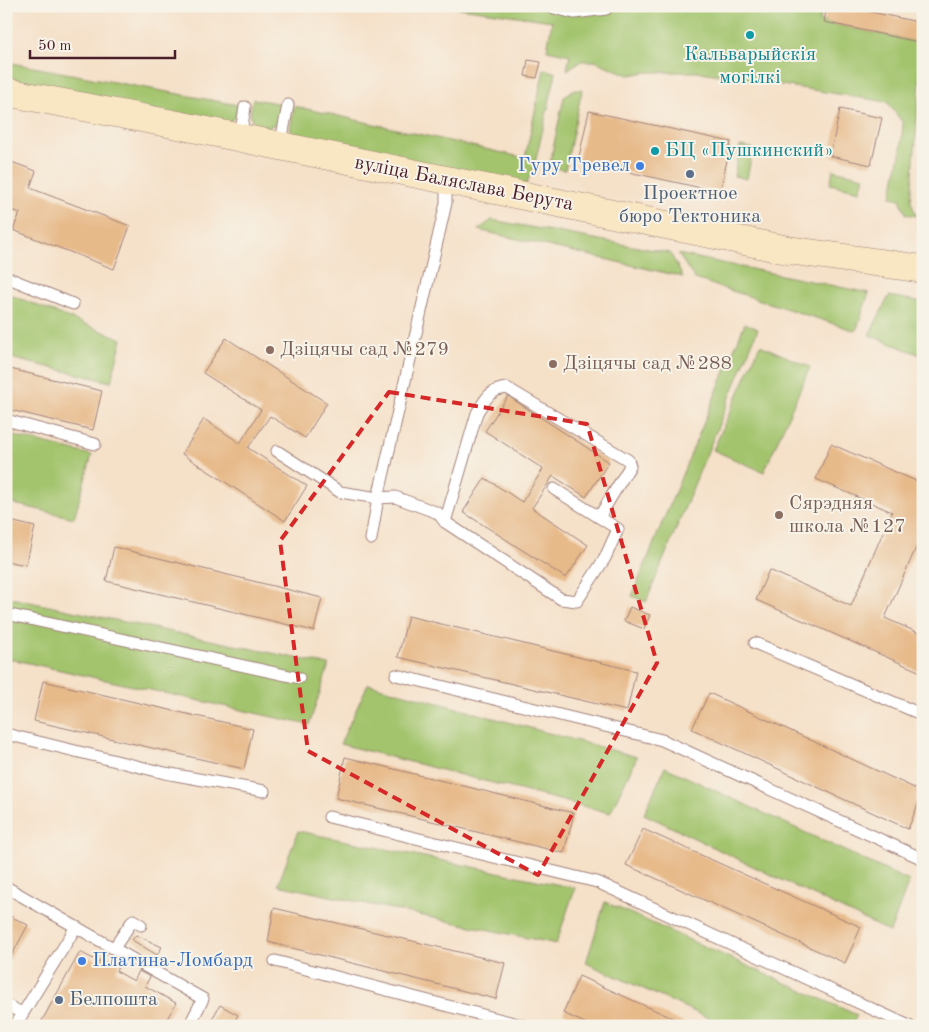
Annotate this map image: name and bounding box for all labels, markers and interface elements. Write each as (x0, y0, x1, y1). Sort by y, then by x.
scale bar (30, 28, 175, 60)
marker: Кальварыйскія могілкі (744, 29, 756, 41)
text: 50 m (38, 39, 72, 54)
place label: Кальварыйскія могілкі (684, 45, 816, 88)
place label: БЦ «Пушкинский» (665, 141, 834, 161)
marker: БЦ «Пушкинский» (649, 145, 661, 157)
street label: вуліца Баляслава Берута (353, 153, 575, 215)
place label: Гуру Тревел (518, 156, 630, 176)
marker: Гуру Тревел (634, 160, 646, 172)
marker: Проектное бюро Тектоника (684, 168, 696, 180)
place label: Проектное бюро Тектоника (619, 184, 761, 227)
place label: Дзіцячы сад №279 (280, 340, 449, 360)
marker: Дзіцячы сад №279 (264, 344, 276, 356)
place label: Дзіцячы сад №288 (563, 354, 732, 374)
marker: Дзіцячы сад №288 (547, 358, 559, 370)
place label: Сярэдняя школа №127 (789, 494, 906, 537)
marker: Сярэдняя школа №127 (773, 509, 785, 521)
place label: Платина-Ломбард (92, 951, 253, 971)
marker: Платина-Ломбард (76, 955, 88, 967)
place label: Белпошта (69, 990, 158, 1010)
marker: Белпошта (53, 994, 65, 1006)

